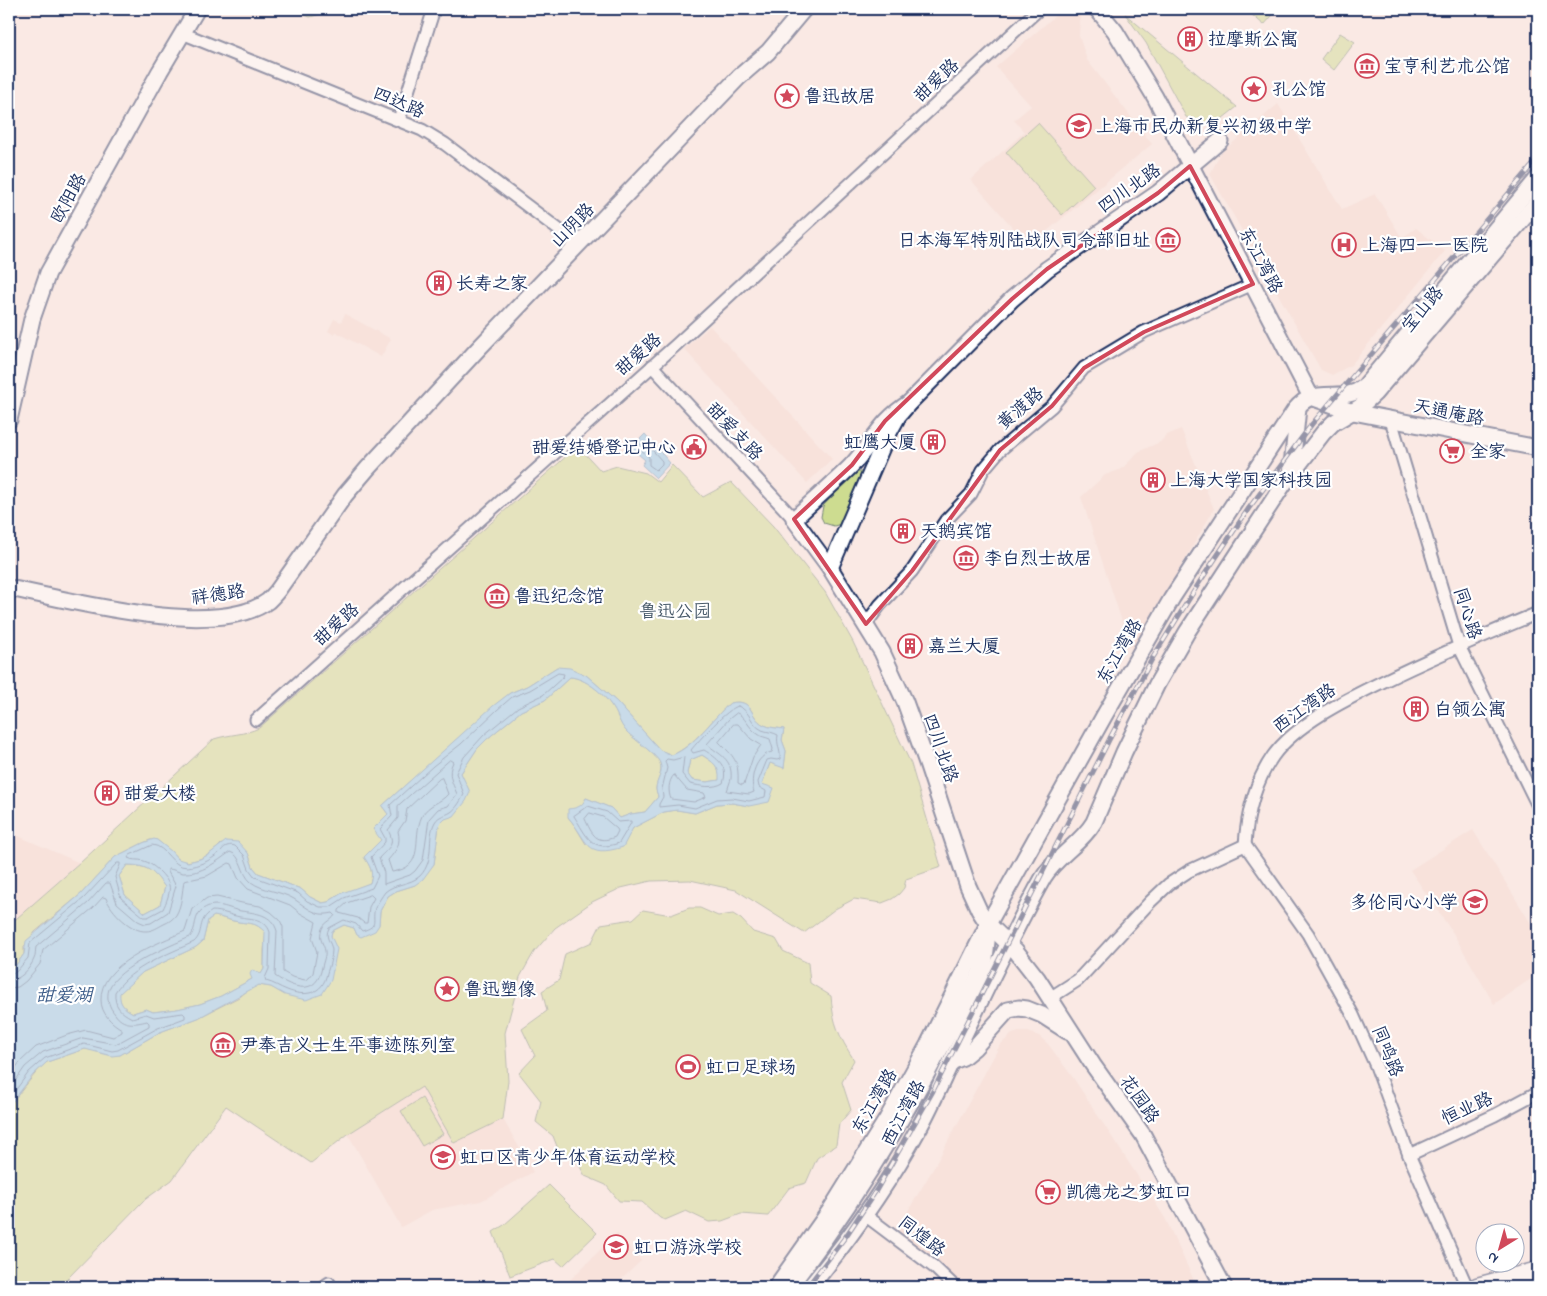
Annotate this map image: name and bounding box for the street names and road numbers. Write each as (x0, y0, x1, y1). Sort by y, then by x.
street label: 甜爱路 (909, 54, 966, 109)
street label: 四达路 (368, 81, 428, 126)
street label: 四川北路 (1093, 158, 1167, 221)
street label: 欧阳路 (45, 169, 94, 229)
street label: 山阴路 (545, 198, 602, 255)
street label: 东江湾路 (1231, 223, 1288, 299)
street label: 宝山路 (1396, 281, 1451, 339)
street label: 甜爱路 (610, 328, 668, 383)
street label: 黄渡路 (992, 382, 1050, 437)
street label: 天通庵路 (1411, 394, 1486, 434)
street label: 甜爱支路 (699, 397, 768, 468)
street label: 祥德路 (190, 579, 247, 613)
street label: 同心路 (1445, 584, 1487, 643)
street label: 甜爱路 (309, 598, 366, 653)
street label: 东江湾路 (1091, 614, 1150, 690)
street label: 西江湾路 (1268, 678, 1342, 741)
street label: 四川北路 (915, 710, 963, 787)
street label: 同鸣路 (1364, 1022, 1408, 1082)
street label: 东江湾路 (846, 1064, 905, 1140)
street label: 花园路 (1112, 1071, 1164, 1130)
street label: 西江湾路 (876, 1076, 933, 1152)
street label: 恒业路 (1438, 1087, 1498, 1133)
street label: 同煌路 (891, 1211, 950, 1264)

